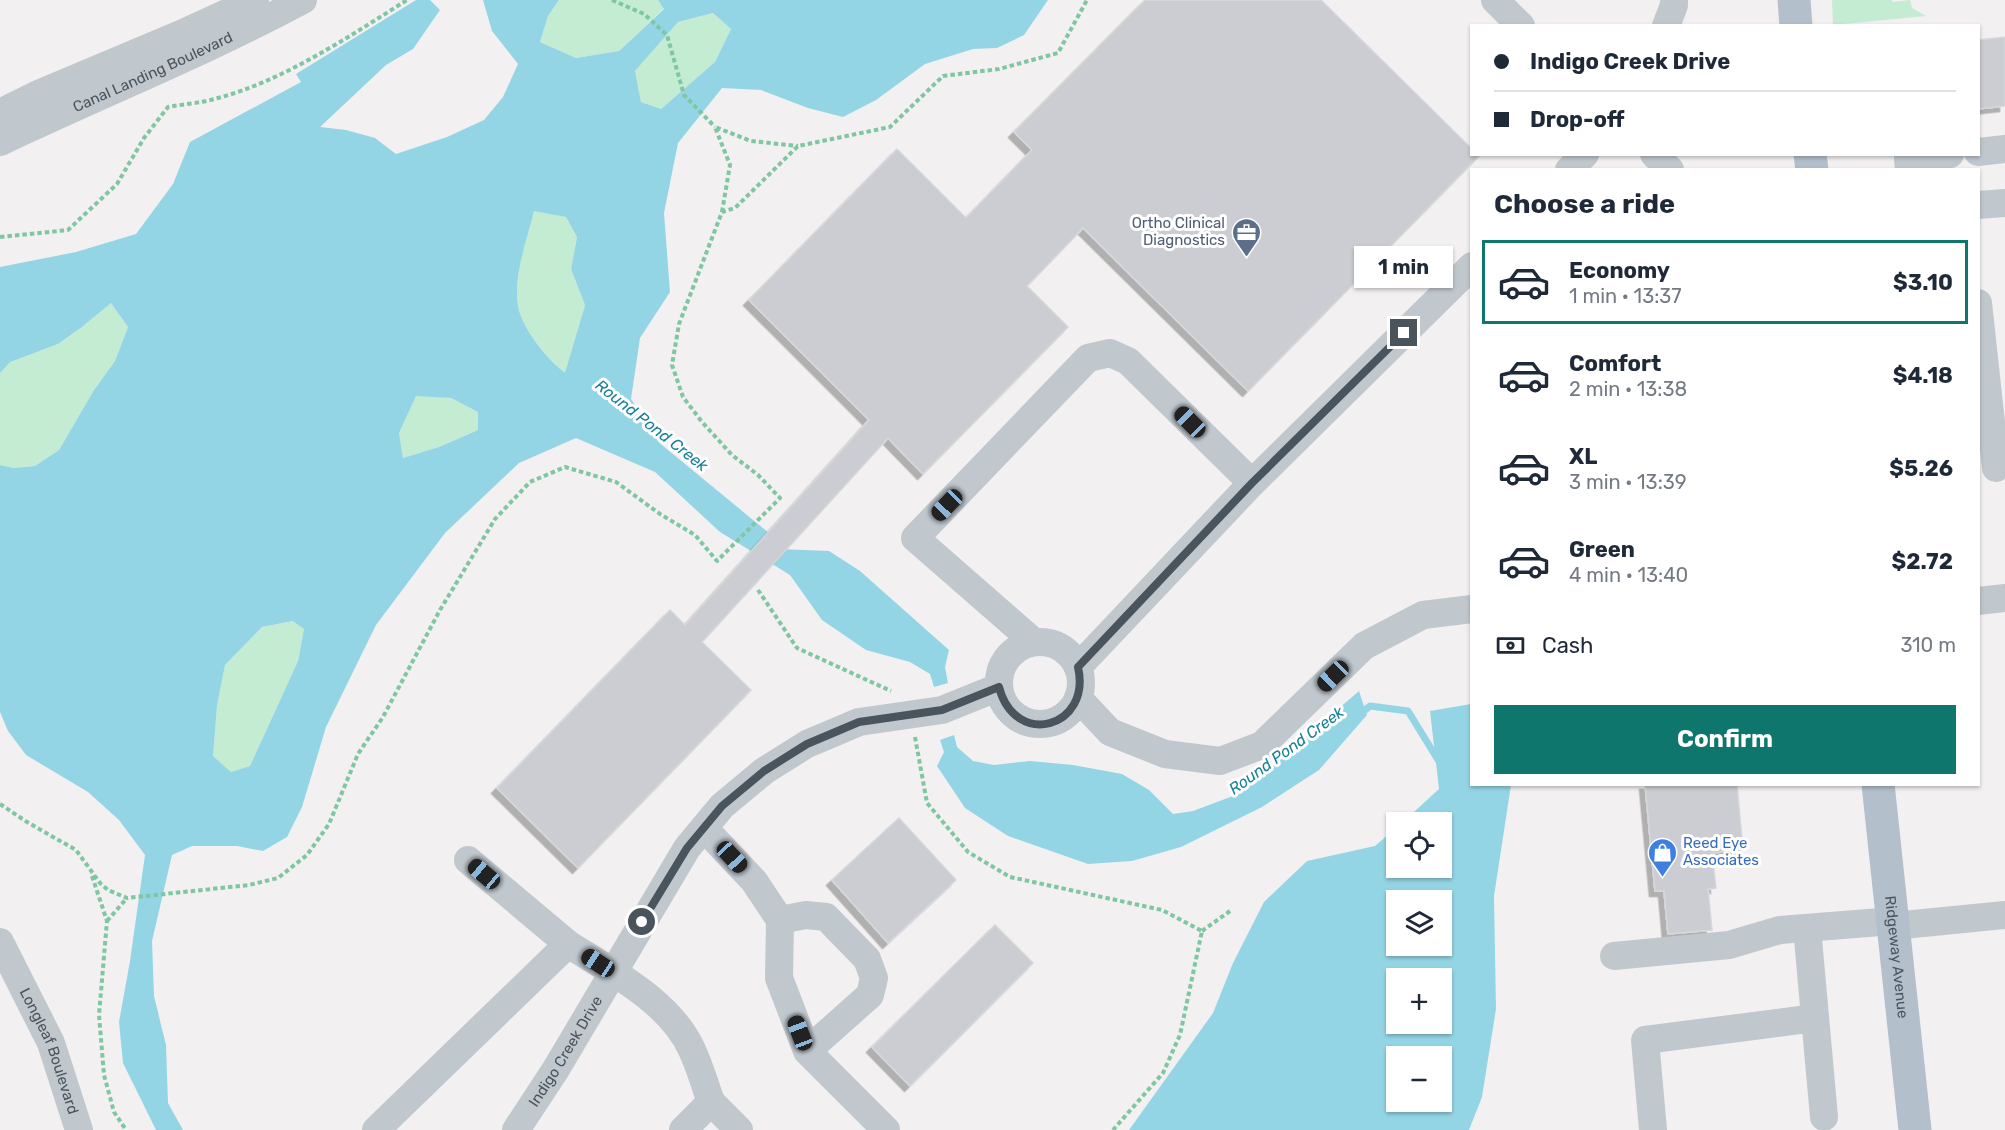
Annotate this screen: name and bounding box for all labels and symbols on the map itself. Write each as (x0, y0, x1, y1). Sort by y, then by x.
street label: Canal Landing Boulevard (70, 28, 236, 116)
place label: Ortho Clinical Diagnostics (1132, 214, 1225, 249)
office icon: Ortho Clinical Diagnostics (1230, 216, 1262, 258)
callout: 1 min (1354, 246, 1454, 288)
route end (1390, 319, 1417, 346)
water label: Round Pond Creek (592, 375, 712, 476)
car (1171, 403, 1209, 441)
car (928, 486, 966, 524)
car (1314, 657, 1352, 695)
water label: Round Pond Creek (1225, 702, 1348, 799)
place label: Reed Eye Associates (1683, 834, 1759, 869)
shop icon: Reed Eye Associates (1646, 836, 1678, 878)
car (713, 838, 751, 876)
car (464, 856, 504, 892)
street label: Ridgeway Avenue (1881, 895, 1912, 1019)
route start (628, 908, 655, 935)
car (578, 946, 618, 980)
street label: Longleaf Boulevard (16, 985, 82, 1116)
street label: Indigo Creek Drive (525, 993, 606, 1110)
car (785, 1013, 815, 1053)

